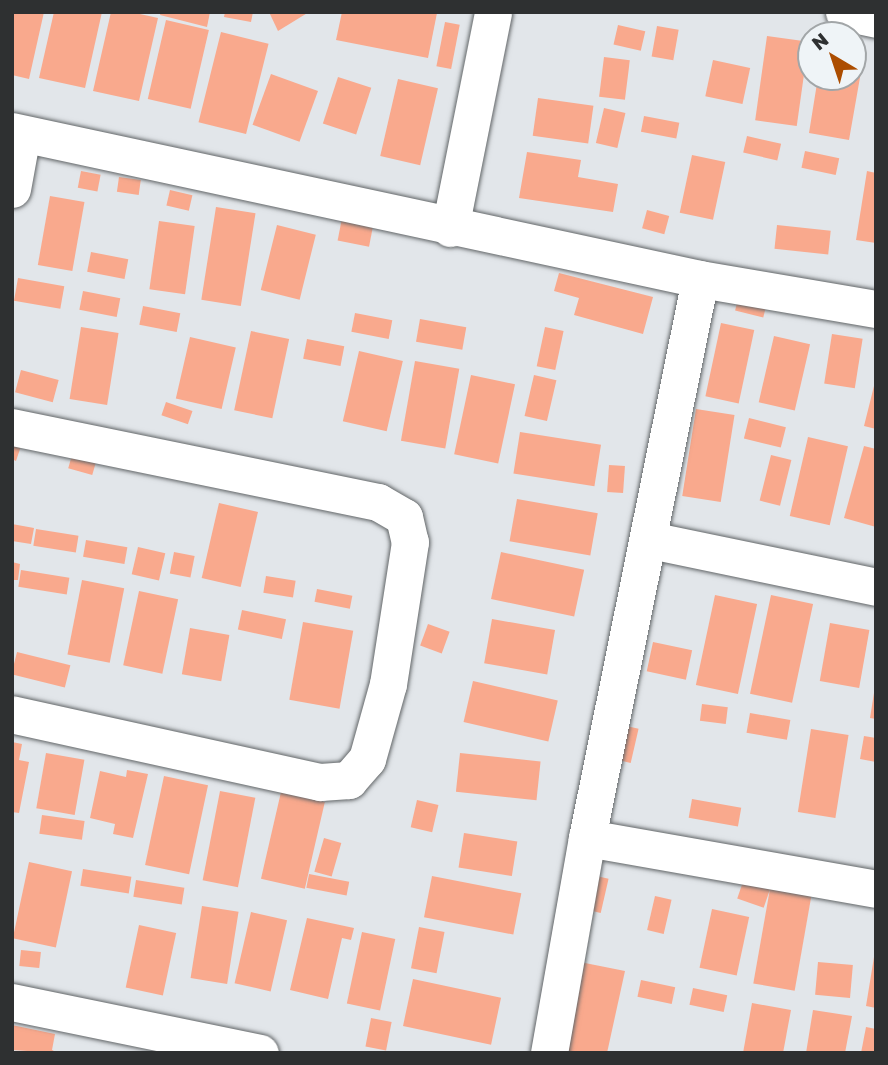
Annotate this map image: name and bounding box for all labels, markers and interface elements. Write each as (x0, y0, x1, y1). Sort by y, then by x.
north arrow (797, 21, 867, 91)
text: N (807, 27, 833, 54)

